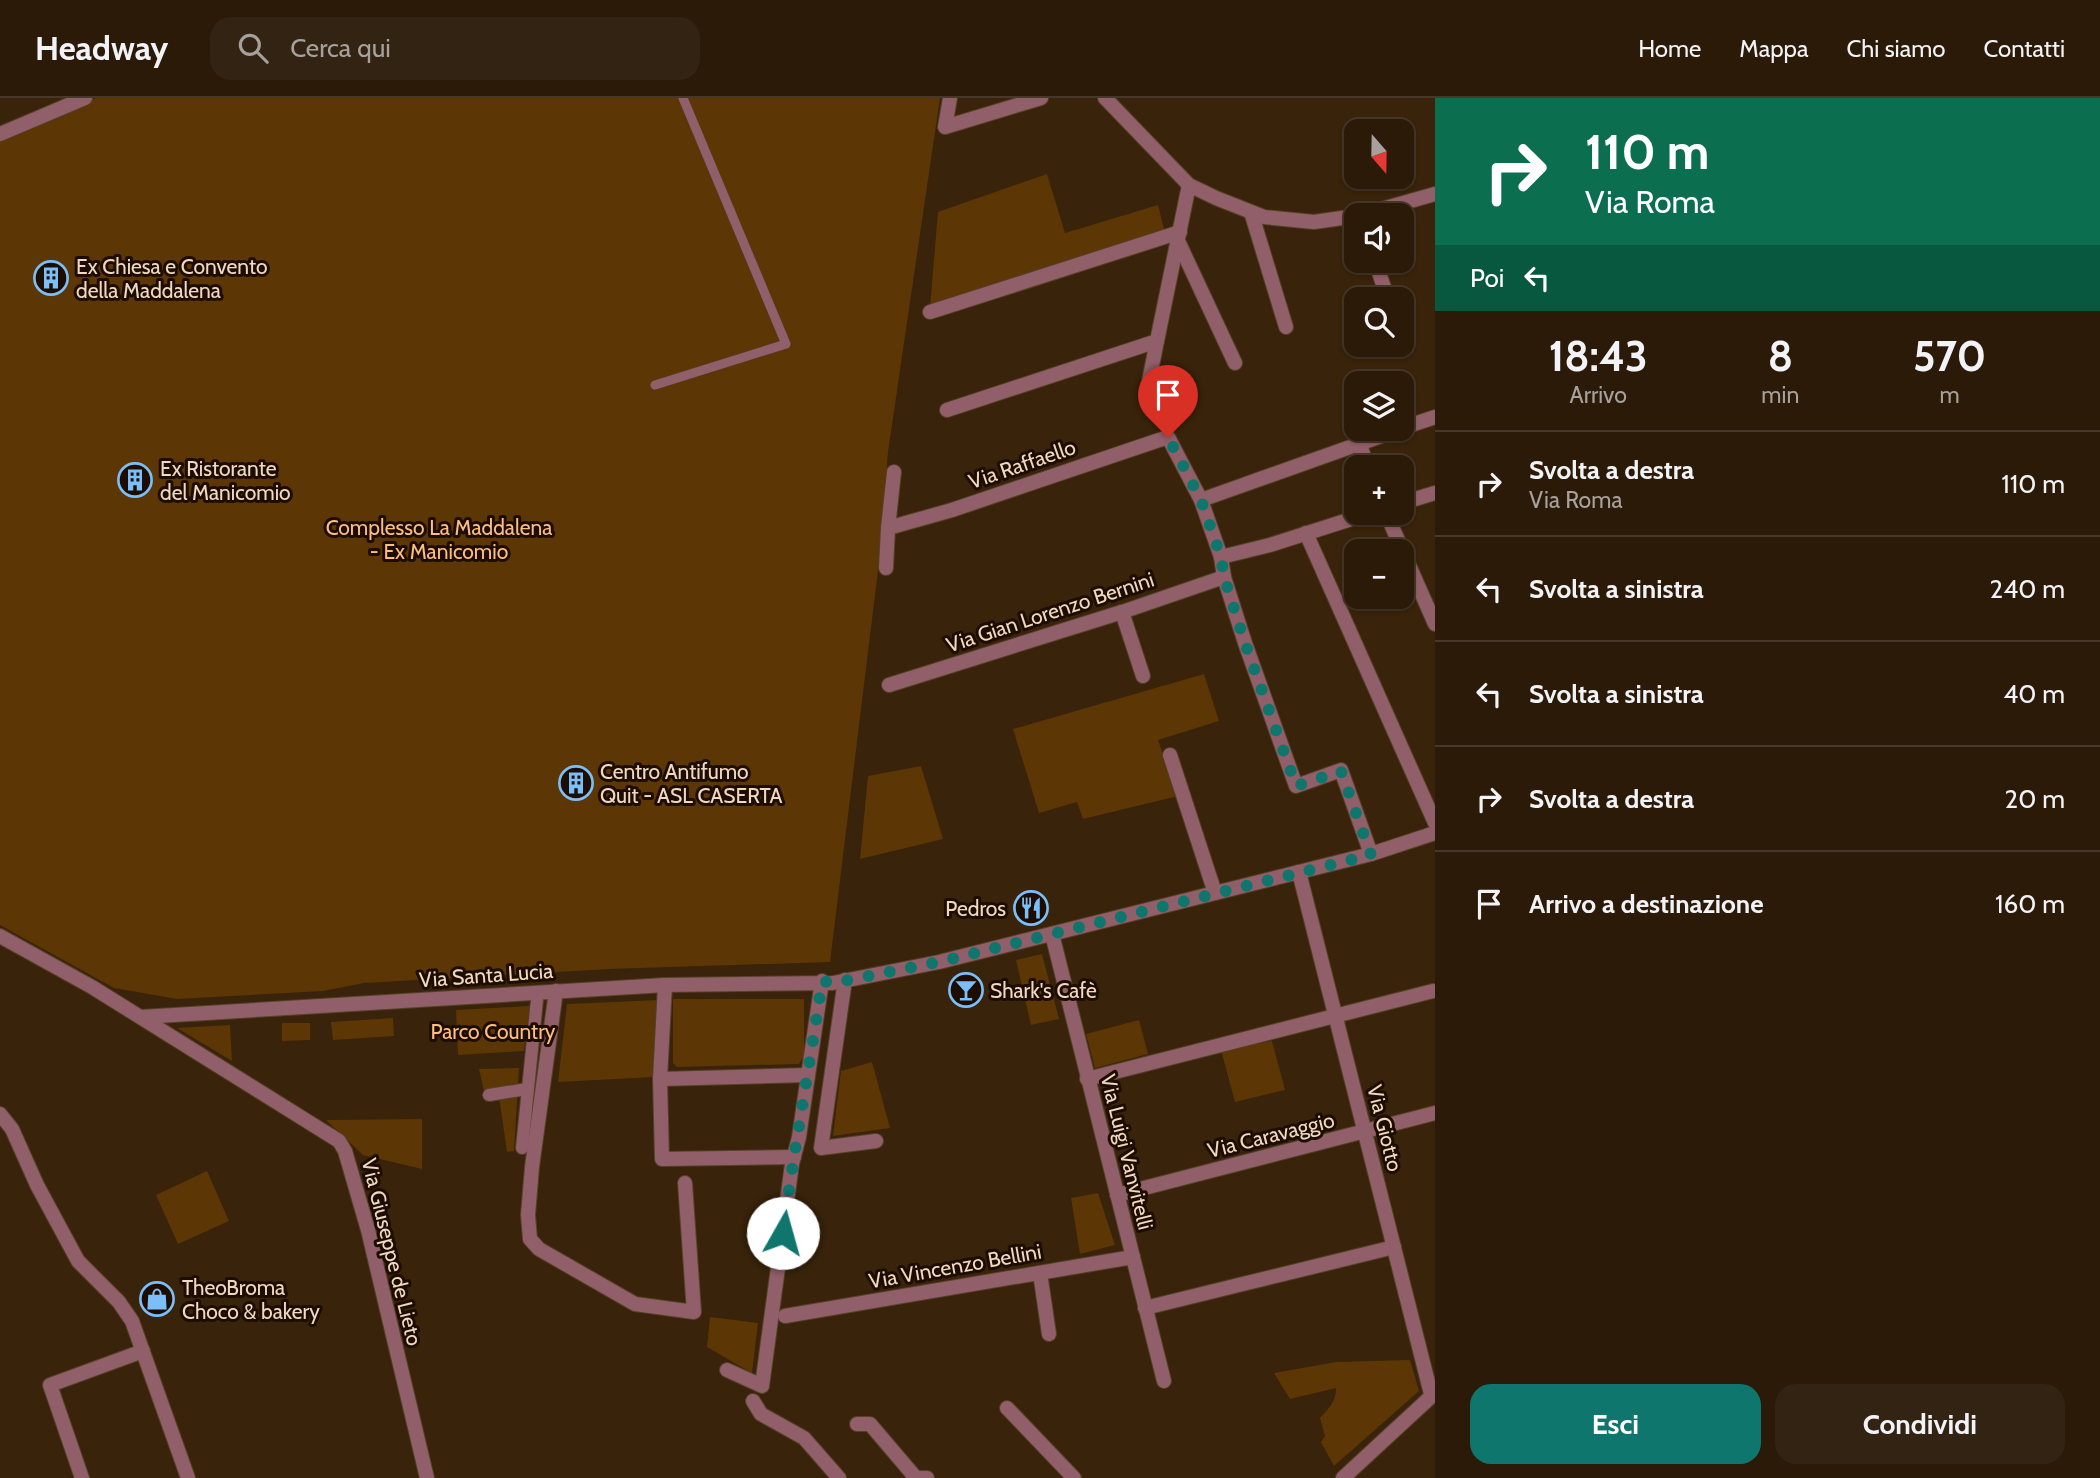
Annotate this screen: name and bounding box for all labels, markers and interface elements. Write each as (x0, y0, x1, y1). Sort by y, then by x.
search box (210, 17, 700, 80)
text: Headway (35, 28, 168, 68)
icon: search (234, 29, 272, 67)
text: Cerca qui (290, 32, 391, 64)
text: Home (1638, 34, 1701, 63)
text: Mappa (1739, 34, 1808, 63)
text: Chi siamo (1846, 34, 1945, 63)
text: Contatti (1983, 34, 2065, 63)
north arrow (1344, 119, 1414, 189)
map controls (1344, 119, 1414, 609)
text: 110 m (1585, 122, 1709, 181)
icon: right (1470, 126, 1561, 217)
text: Via Roma (1585, 182, 1715, 221)
button: sound (1344, 203, 1414, 273)
place label: Ex Chiesa e Convento della Maddalena (76, 254, 267, 303)
building icon: Ex Chiesa e Convento della Maddalena (32, 259, 70, 297)
icon: left (1518, 259, 1556, 297)
text: Poi (1470, 262, 1504, 294)
button: search (1344, 287, 1414, 357)
text: 18:43 (1549, 330, 1648, 382)
text: 8 (1768, 330, 1793, 382)
text: 570 (1913, 330, 1986, 382)
pin (1138, 365, 1198, 437)
button: layers (1344, 371, 1414, 441)
icon: arrive (1149, 376, 1187, 414)
text: Arrivo (1570, 381, 1627, 409)
text: min (1761, 381, 1799, 409)
text: m (1940, 381, 1960, 409)
street label: Via Raffaello (965, 434, 1079, 494)
text: Svolta a destra (1529, 454, 1694, 486)
button: + (1344, 455, 1414, 525)
place label: Ex Ristorante del Manicomio (160, 456, 291, 505)
building icon: Ex Ristorante del Manicomio (116, 461, 154, 499)
icon: right (1470, 465, 1508, 503)
text: 110 m (2001, 468, 2065, 500)
text: Via Roma (1529, 486, 1622, 514)
park label: Complesso La Maddalena - Ex Manicomio (326, 515, 552, 564)
button: − (1344, 539, 1414, 609)
street label: Via Gian Lorenzo Bernini (943, 567, 1157, 657)
icon: left (1470, 570, 1508, 608)
text: Svolta a sinistra (1529, 573, 1704, 605)
text: 240 m (1990, 573, 2065, 605)
icon: left (1470, 675, 1508, 713)
text: Svolta a sinistra (1529, 678, 1704, 710)
text: 40 m (2003, 678, 2065, 710)
place label: Centro Antifumo Quit - ASL CASERTA (600, 759, 783, 808)
building icon: Centro Antifumo Quit - ASL CASERTA (557, 764, 595, 802)
icon: right (1470, 780, 1508, 818)
text: Svolta a destra (1529, 783, 1694, 815)
text: 20 m (2005, 783, 2065, 815)
icon: arrive (1470, 885, 1508, 923)
text: Arrivo a destinazione (1529, 888, 1764, 920)
text: 160 m (1995, 888, 2065, 920)
restaurant icon: Pedros (1012, 889, 1050, 927)
place label: Pedros (945, 896, 1006, 921)
street label: Via Santa Lucia (418, 958, 554, 992)
bar icon: Shark's Cafè (947, 971, 985, 1009)
place label: Shark's Cafè (990, 978, 1097, 1003)
park label: Parco Country (431, 1019, 556, 1044)
street label: Via Luigi Vanvitelli (1096, 1072, 1158, 1232)
street label: Via Giotto (1362, 1082, 1408, 1174)
street label: Via Caravaggio (1205, 1107, 1337, 1163)
street label: Via Giuseppe de Lieto (357, 1156, 427, 1348)
position arrow (746, 1196, 820, 1270)
street label: Via Vincenzo Bellini (867, 1239, 1043, 1293)
place label: TheoBroma Choco & bakery (182, 1275, 320, 1324)
shop icon: TheoBroma Choco & bakery (138, 1280, 176, 1318)
button: Esci (1470, 1384, 1761, 1464)
button: Condividi (1775, 1384, 2065, 1464)

